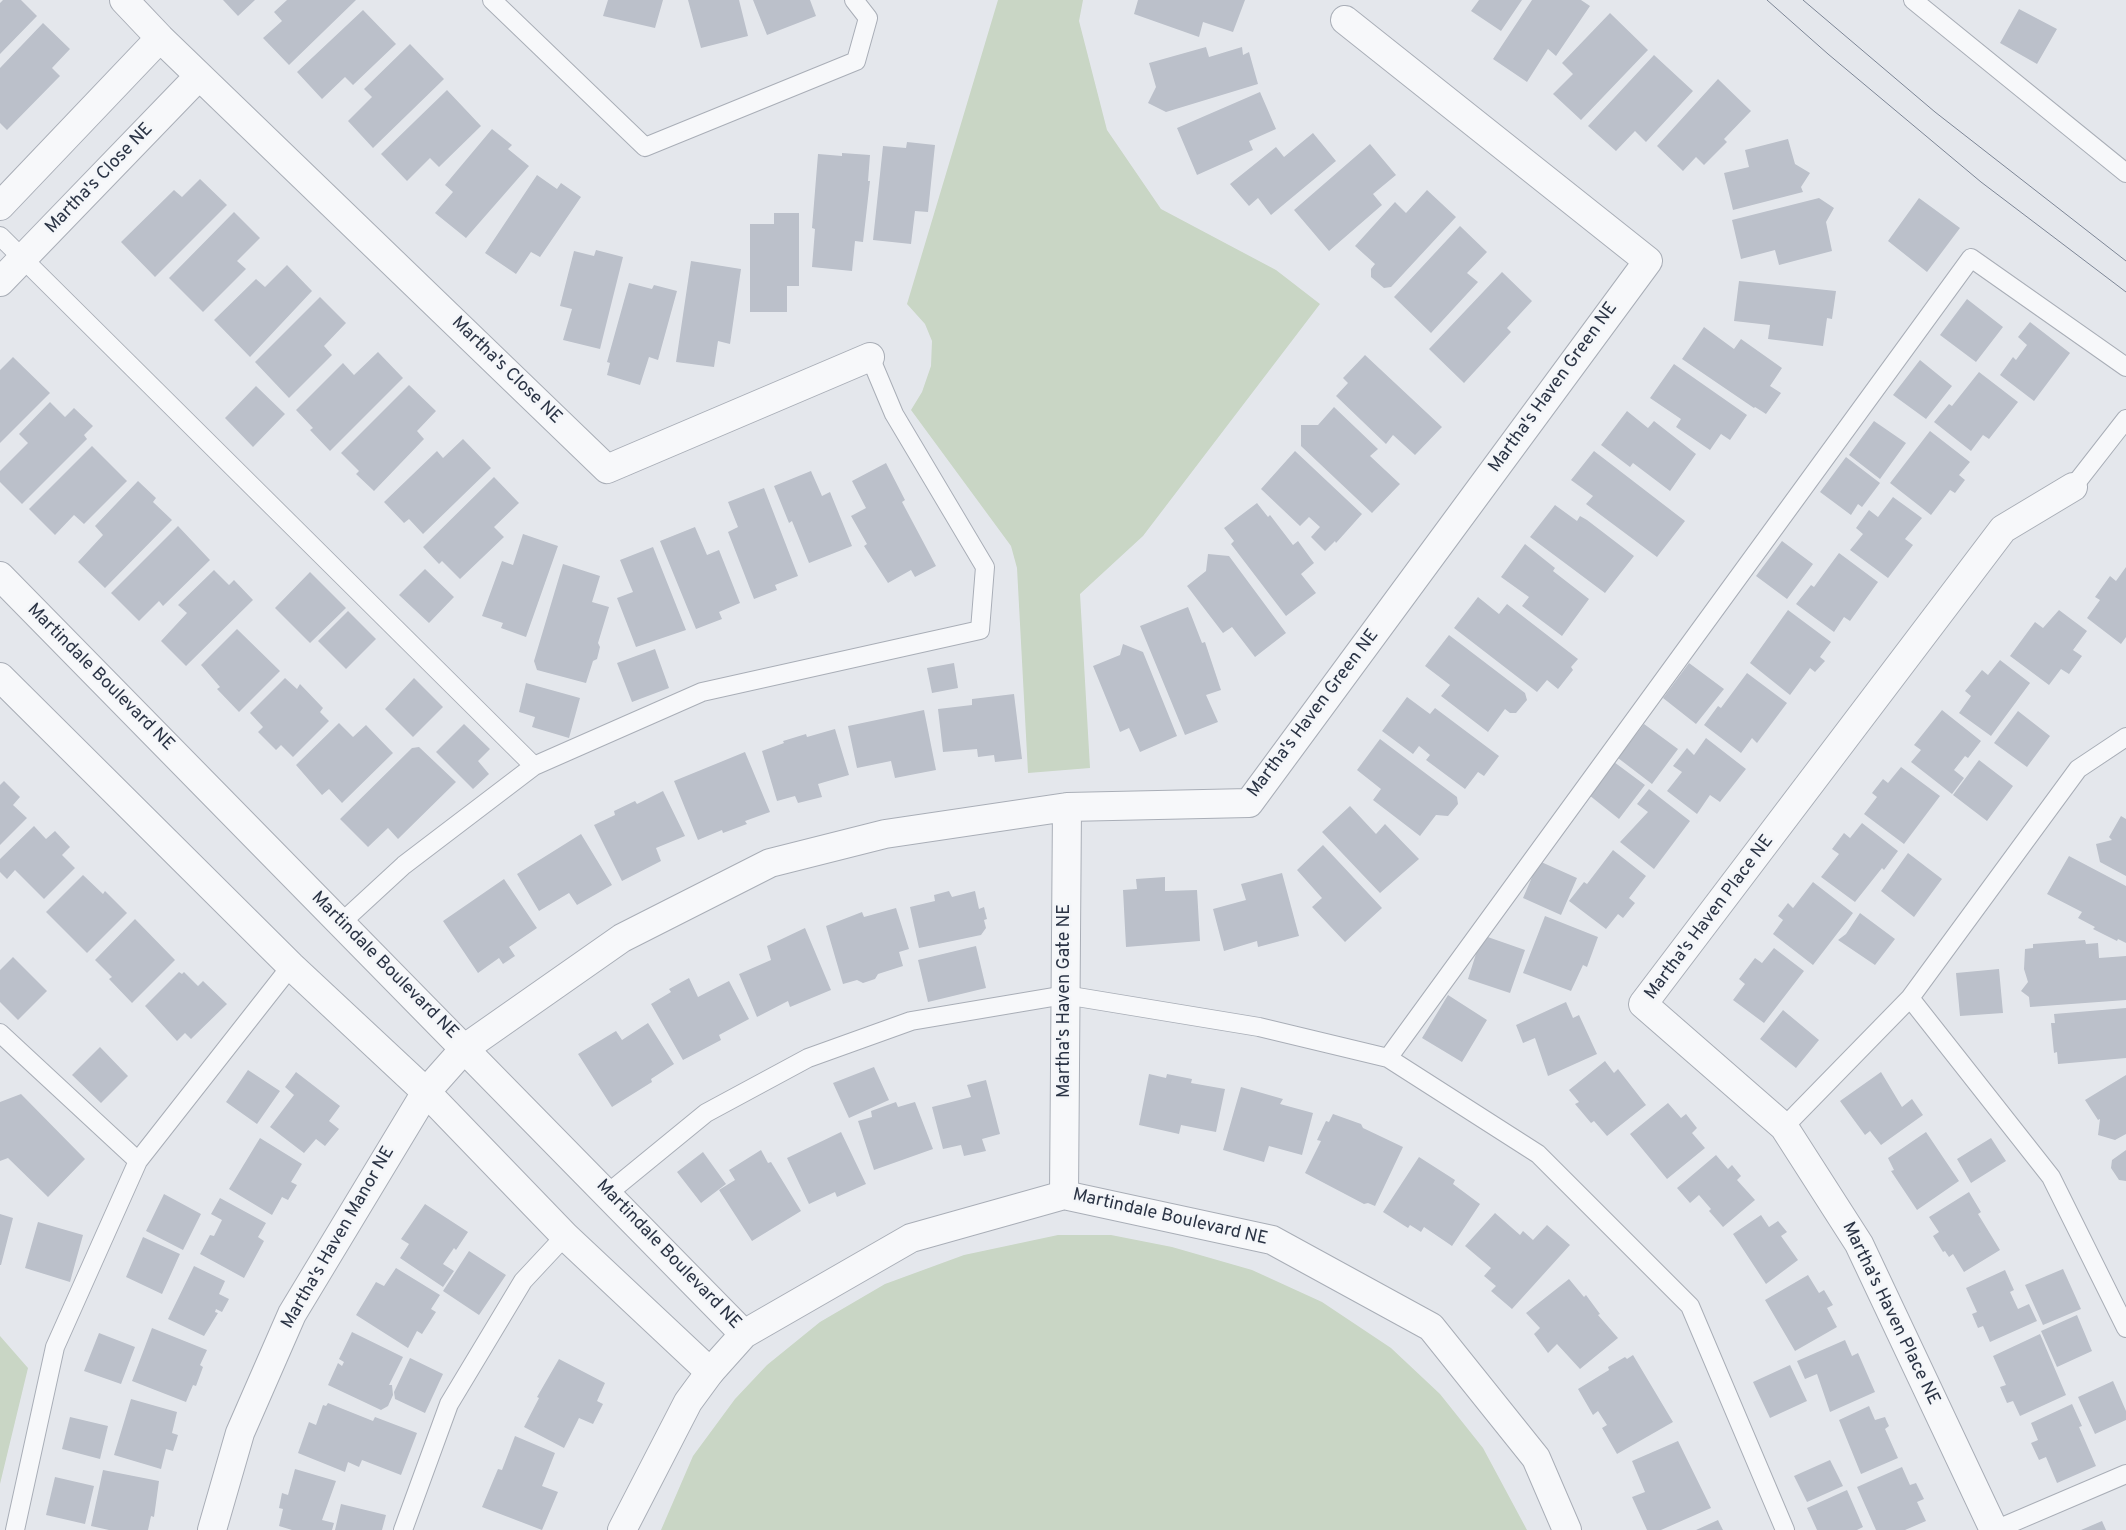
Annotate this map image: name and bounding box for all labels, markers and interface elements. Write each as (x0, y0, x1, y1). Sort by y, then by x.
street label: Martha's Close NE (42, 119, 158, 239)
street label: Martha's Haven Green NE (1485, 299, 1623, 477)
street label: Martha's Close NE (446, 313, 566, 429)
street label: Martindale Boulevard NE (22, 600, 178, 756)
street label: Martha's Haven Green NE (1244, 626, 1384, 802)
street label: Martha's Haven Place NE (1641, 831, 1779, 1005)
street label: Martindale Boulevard NE (306, 888, 462, 1044)
street label: Martha's Haven Gate NE (1054, 904, 1076, 1098)
street label: Martha's Haven Manor NE (278, 1143, 400, 1333)
street label: Martindale Boulevard NE (591, 1176, 745, 1334)
street label: Martindale Boulevard NE (1070, 1185, 1270, 1251)
street label: Martha's Haven Place NE (1836, 1219, 1944, 1409)

